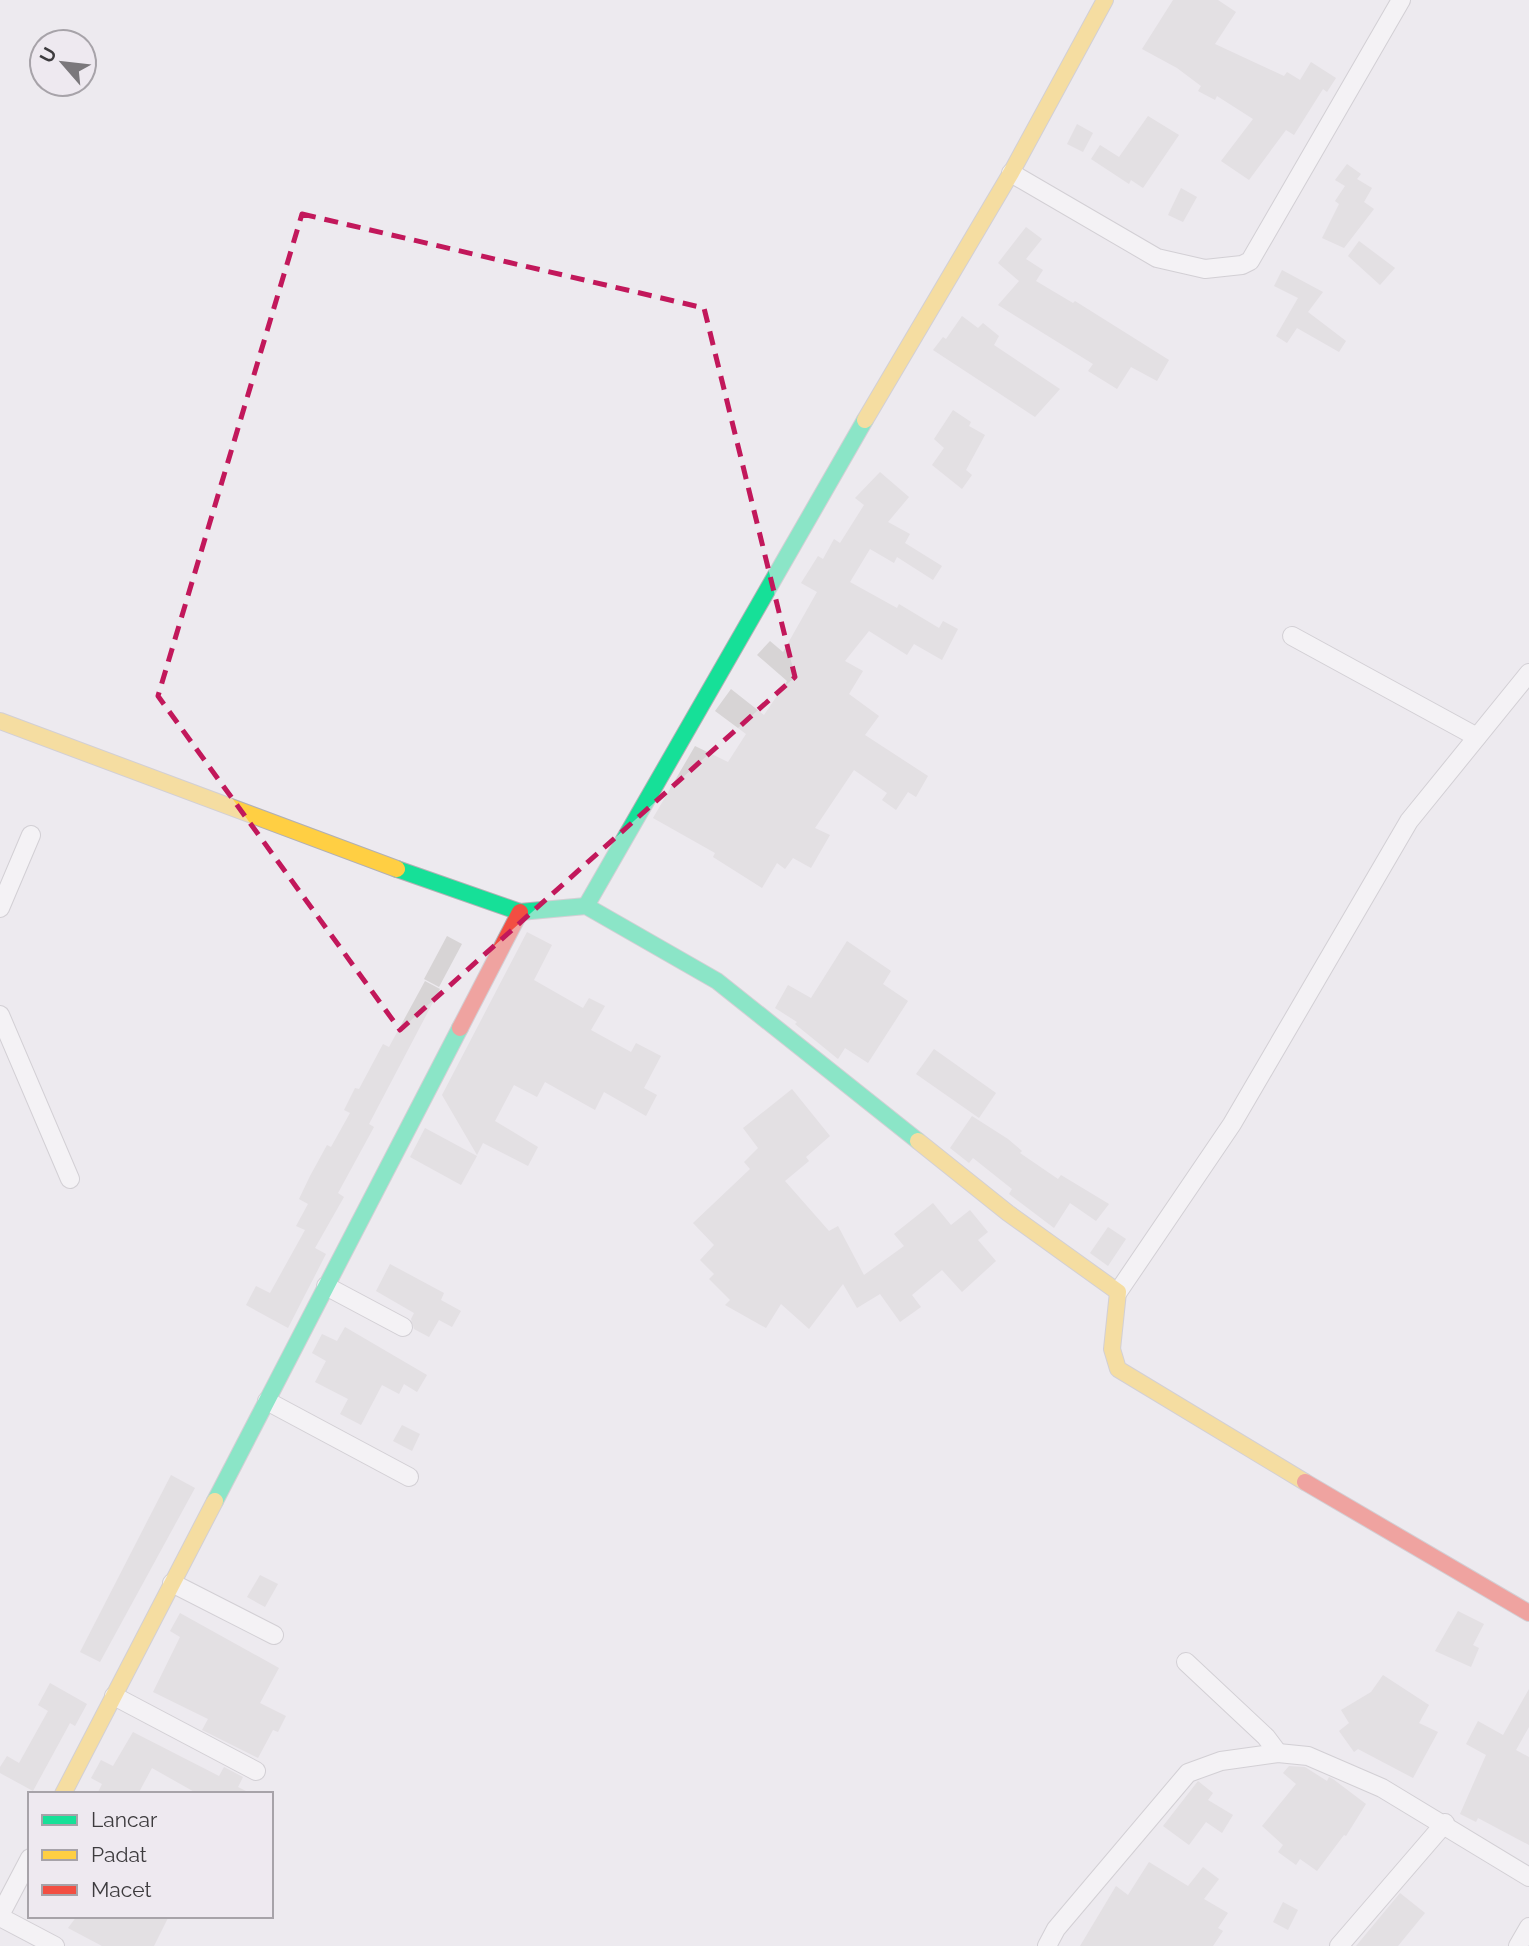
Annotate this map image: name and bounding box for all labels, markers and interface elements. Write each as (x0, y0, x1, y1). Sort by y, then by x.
north arrow (28, 28, 98, 98)
text: U (35, 44, 61, 66)
legend (28, 1792, 273, 1918)
text: Lancar (91, 1807, 158, 1832)
text: Padat (91, 1842, 147, 1867)
text: Macet (91, 1877, 151, 1902)

